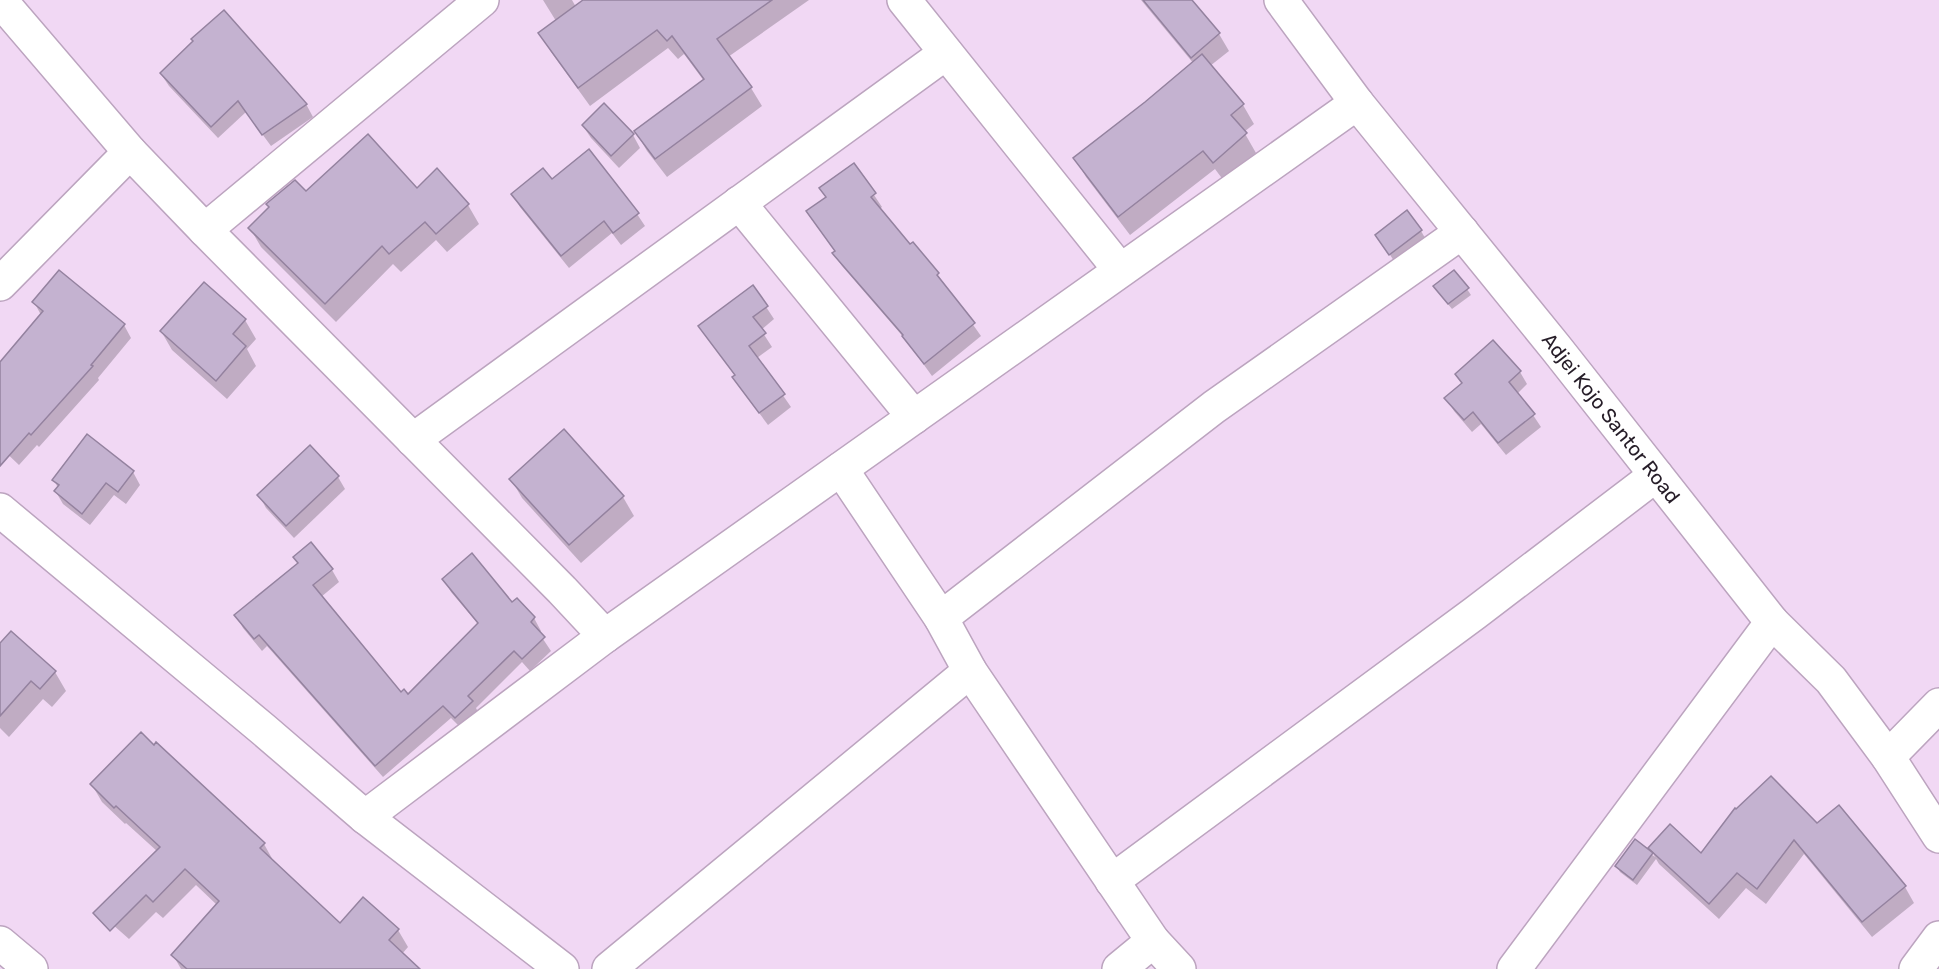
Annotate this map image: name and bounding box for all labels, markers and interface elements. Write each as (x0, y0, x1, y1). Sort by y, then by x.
street label: Adjei Kojo Santor Road (1537, 328, 1685, 508)

